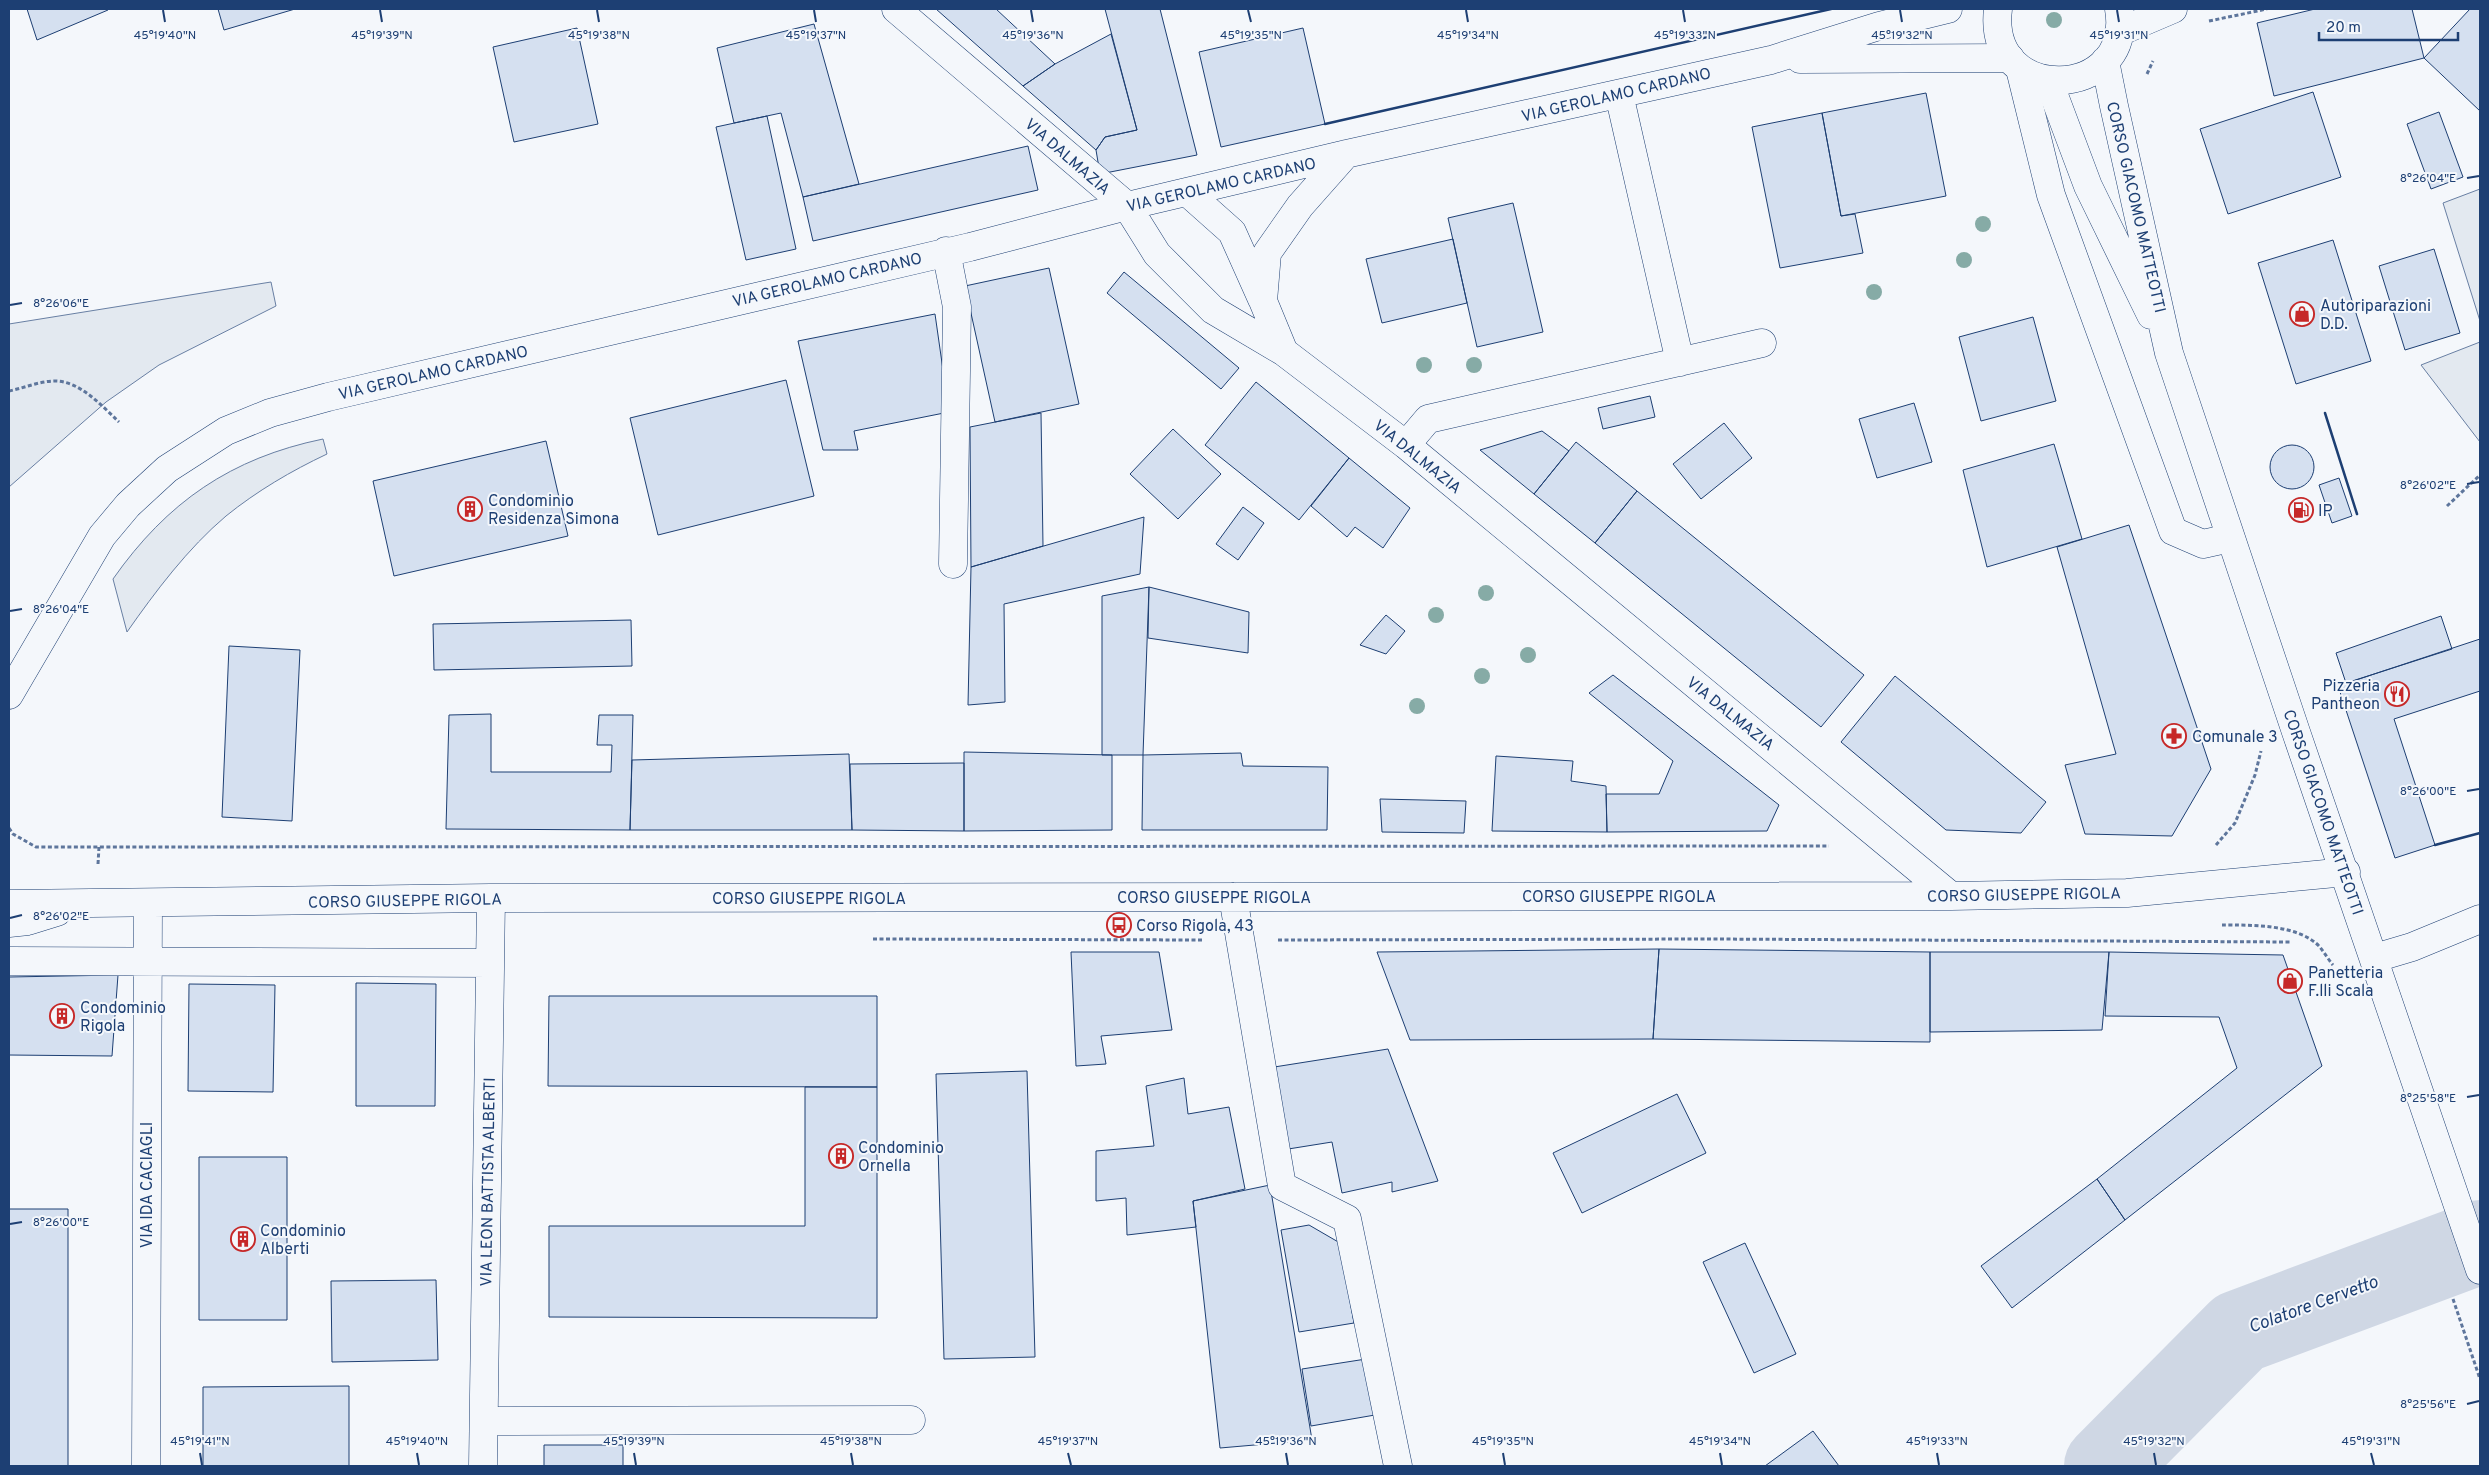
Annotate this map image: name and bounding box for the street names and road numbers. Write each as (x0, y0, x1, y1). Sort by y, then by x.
street label: VIA GEROLAMO CARDANO (1520, 64, 1713, 128)
street label: CORSO GIACOMO MATTEOTTI (2101, 100, 2169, 315)
street label: VIA DALMAZIA (1020, 115, 1114, 200)
street label: VIA GEROLAMO CARDANO (1125, 154, 1318, 218)
street label: VIA GEROLAMO CARDANO (731, 249, 924, 313)
street label: VIA GEROLAMO CARDANO (337, 342, 530, 406)
street label: VIA DALMAZIA (1369, 416, 1465, 499)
street label: VIA DALMAZIA (1682, 673, 1778, 756)
street label: CORSO GIACOMO MATTEOTTI (2277, 707, 2367, 918)
street label: CORSO GIUSEPPE RIGOLA (1927, 884, 2121, 908)
street label: CORSO GIUSEPPE RIGOLA (1522, 888, 1716, 908)
street label: CORSO GIUSEPPE RIGOLA (1117, 889, 1311, 909)
street label: CORSO GIUSEPPE RIGOLA (308, 890, 502, 914)
street label: CORSO GIUSEPPE RIGOLA (712, 890, 906, 910)
street label: VIA LEON BATTISTA ALBERTI (477, 1077, 501, 1287)
street label: VIA IDA CACIAGLI (138, 1122, 158, 1248)

